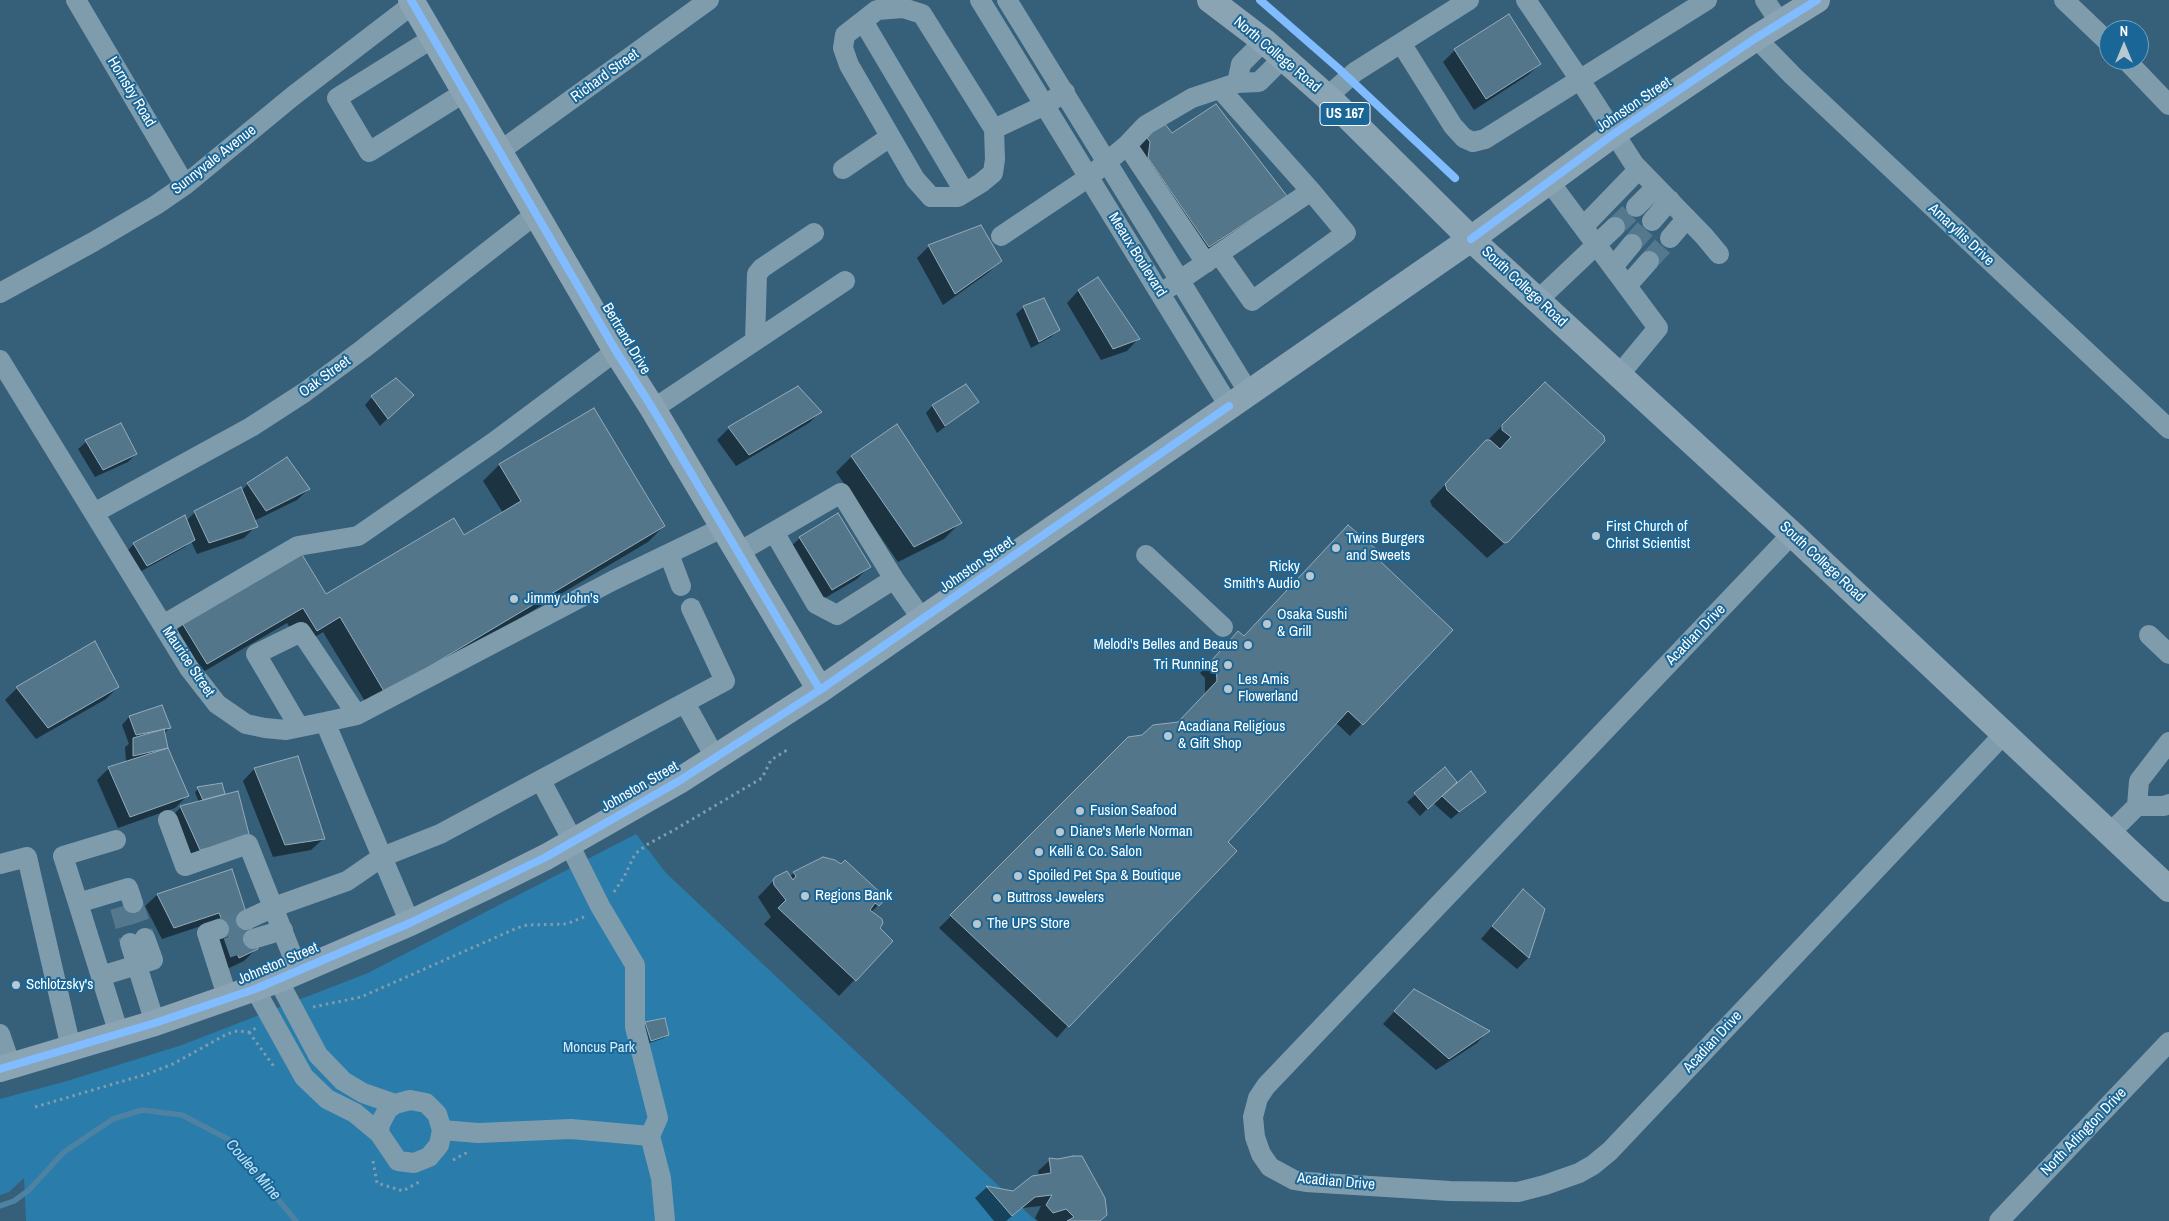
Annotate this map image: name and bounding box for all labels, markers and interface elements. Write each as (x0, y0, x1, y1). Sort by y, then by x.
street label: North College Road (1230, 13, 1324, 97)
north arrow (2099, 20, 2149, 70)
text: N (2120, 22, 2128, 40)
street label: Richard Street (568, 45, 642, 107)
street label: Hornsby Road (103, 54, 159, 130)
street label: Johnston Street (1593, 73, 1675, 137)
road number: US 167 (1320, 102, 1370, 126)
street label: Sunnyvale Avenue (168, 121, 260, 199)
street label: Amaryllis Drive (1924, 200, 1998, 270)
street label: Meaux Boulevard (1104, 210, 1170, 300)
street label: South College Road (1478, 243, 1570, 331)
street label: Bertrand Drive (598, 300, 654, 378)
street label: Oak Street (296, 352, 354, 402)
place label: First Church of Christ Scientist (1606, 518, 1690, 553)
street label: South College Road (1776, 518, 1868, 606)
place label: Twins Burgers and Sweets (1346, 530, 1425, 565)
marker: First Church of Christ Scientist (1590, 530, 1602, 542)
street label: Johnston Street (937, 533, 1017, 597)
marker: Twins Burgers and Sweets (1330, 542, 1342, 554)
place label: Ricky Smith's Audio (1224, 558, 1300, 593)
marker: Ricky Smith's Audio (1304, 570, 1316, 582)
place label: Jimmy John's (524, 590, 599, 608)
marker: Jimmy John's (508, 593, 520, 605)
street label: Acadian Drive (1662, 601, 1730, 669)
place label: Osaka Sushi & Grill (1277, 606, 1347, 641)
marker: Osaka Sushi & Grill (1261, 618, 1273, 630)
street label: Maurice Street (158, 624, 218, 700)
place label: Melodi's Belles and Beaus (1093, 636, 1238, 654)
marker: Melodi's Belles and Beaus (1242, 639, 1254, 651)
place label: Tri Running (1154, 656, 1218, 674)
marker: Tri Running (1222, 659, 1234, 671)
place label: Les Amis Flowerland (1238, 671, 1298, 706)
marker: Les Amis Flowerland (1222, 683, 1234, 695)
place label: Acadiana Religious & Gift Shop (1178, 718, 1285, 753)
marker: Acadiana Religious & Gift Shop (1162, 730, 1174, 742)
street label: Johnston Street (598, 758, 682, 816)
place label: Fusion Seafood (1090, 802, 1177, 820)
marker: Fusion Seafood (1074, 805, 1086, 817)
place label: Diane's Merle Norman (1070, 823, 1193, 841)
marker: Diane's Merle Norman (1054, 826, 1066, 838)
place label: Kelli & Co. Salon (1049, 843, 1142, 861)
marker: Kelli & Co. Salon (1033, 846, 1045, 858)
place label: Spoiled Pet Spa & Boutique (1028, 867, 1181, 885)
marker: Spoiled Pet Spa & Boutique (1012, 870, 1024, 882)
place label: Regions Bank (815, 887, 892, 905)
place label: Buttross Jewelers (1007, 889, 1104, 907)
marker: Regions Bank (799, 890, 811, 902)
marker: Buttross Jewelers (991, 892, 1003, 904)
place label: The UPS Store (987, 915, 1070, 933)
marker: The UPS Store (971, 918, 983, 930)
street label: Johnston Street (235, 939, 321, 989)
place label: Schlotzsky's (26, 976, 93, 994)
marker: Schlotzsky's (10, 979, 22, 991)
street label: Acadian Drive (1680, 1007, 1746, 1077)
park label: Moncus Park (563, 1039, 635, 1057)
street label: North Arlington Drive (2037, 1084, 2131, 1180)
water label: Coulee Mine (221, 1136, 285, 1204)
street label: Acadian Drive (1296, 1170, 1376, 1194)

